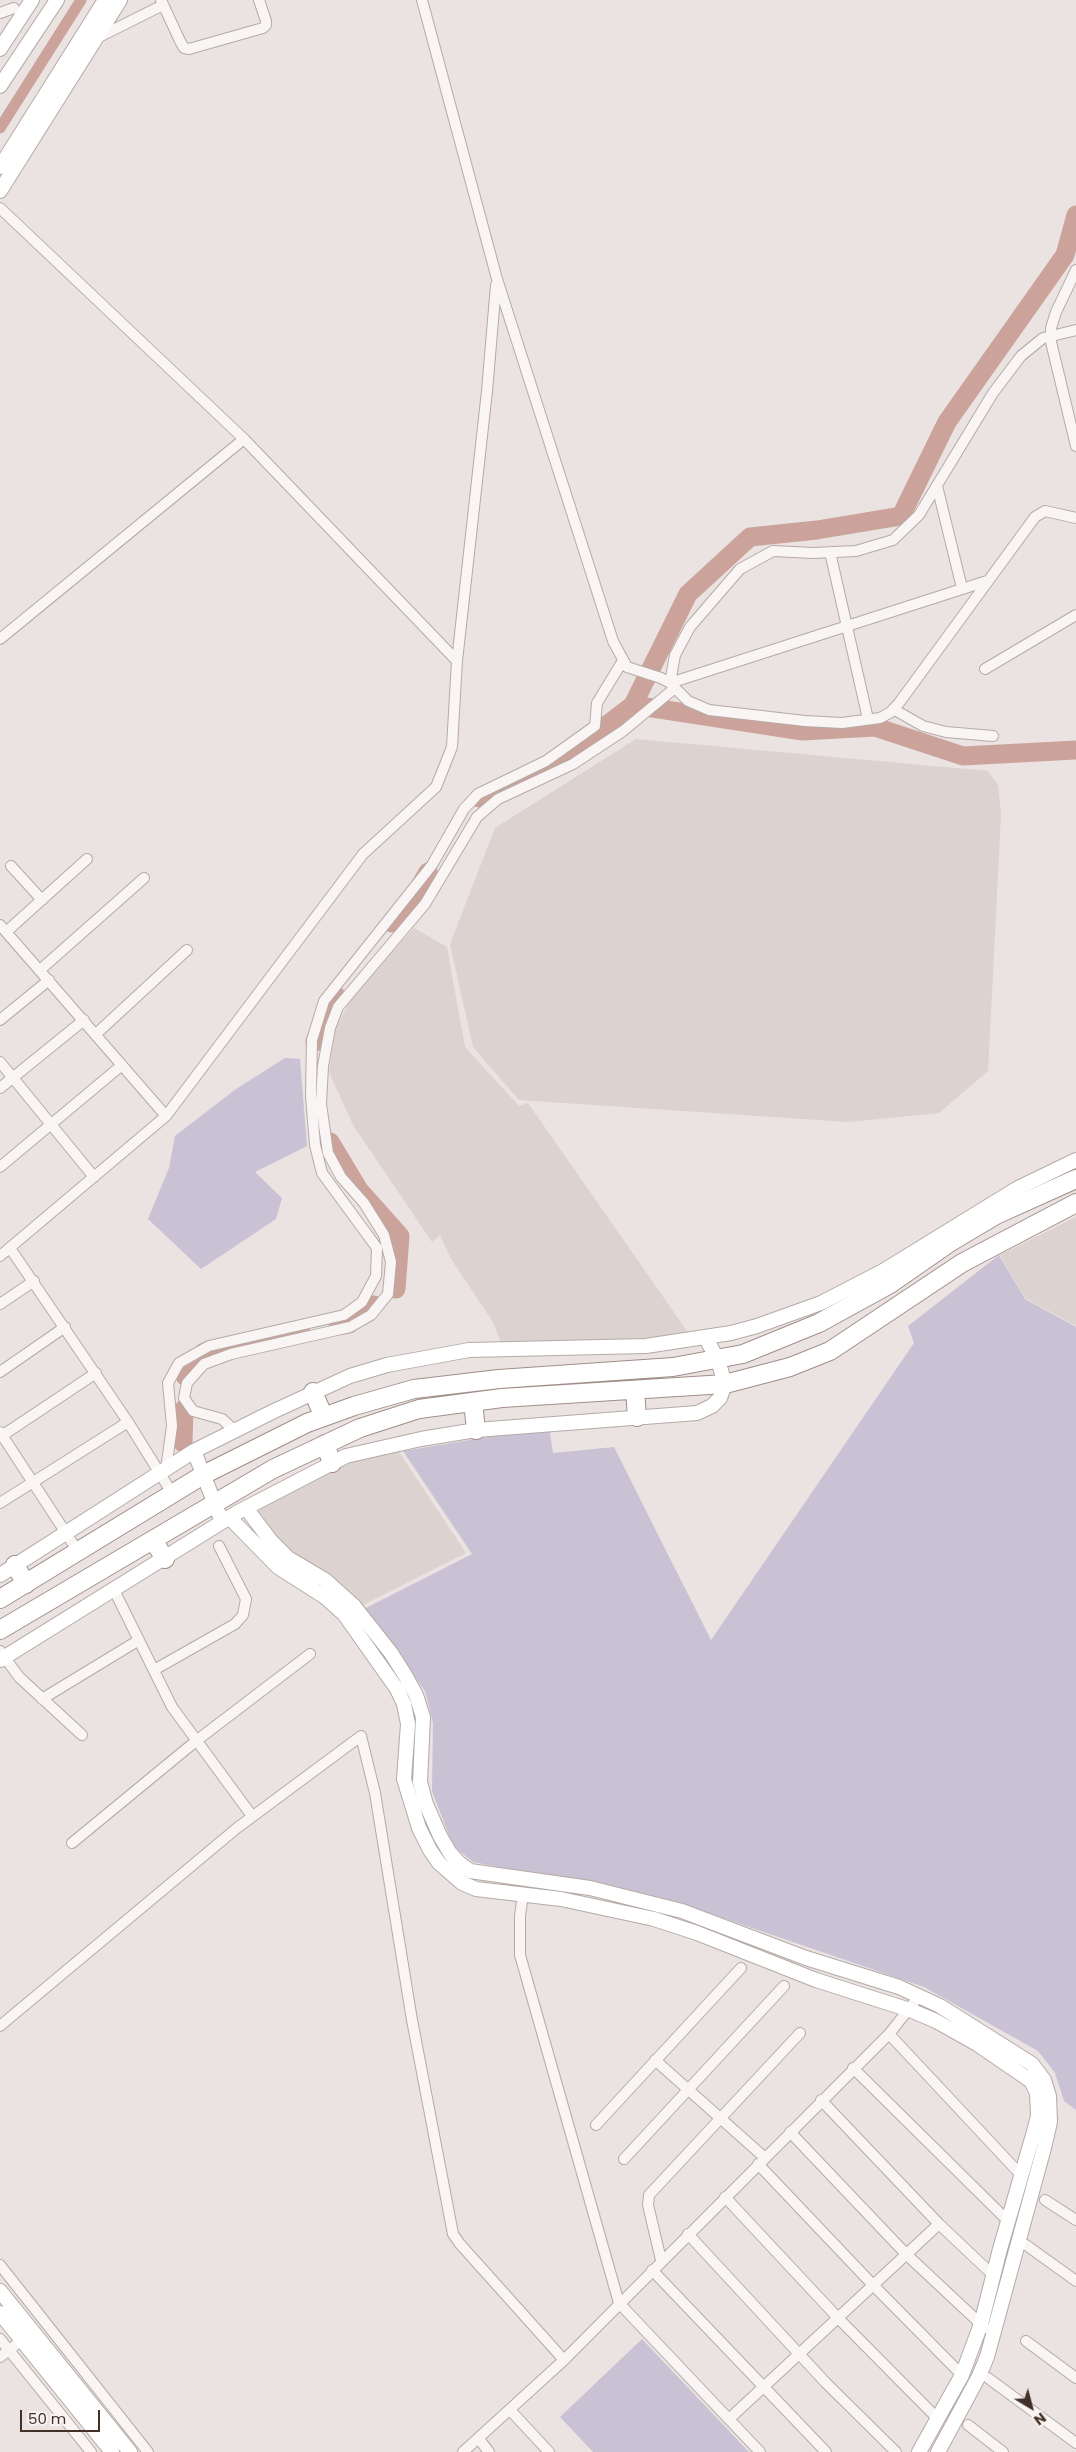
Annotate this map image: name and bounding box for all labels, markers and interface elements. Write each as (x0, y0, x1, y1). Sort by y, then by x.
north arrow (1006, 2382, 1056, 2432)
scale bar (22, 2400, 102, 2432)
text: 50 m (28, 2408, 66, 2429)
text: N (1030, 2408, 1050, 2430)

